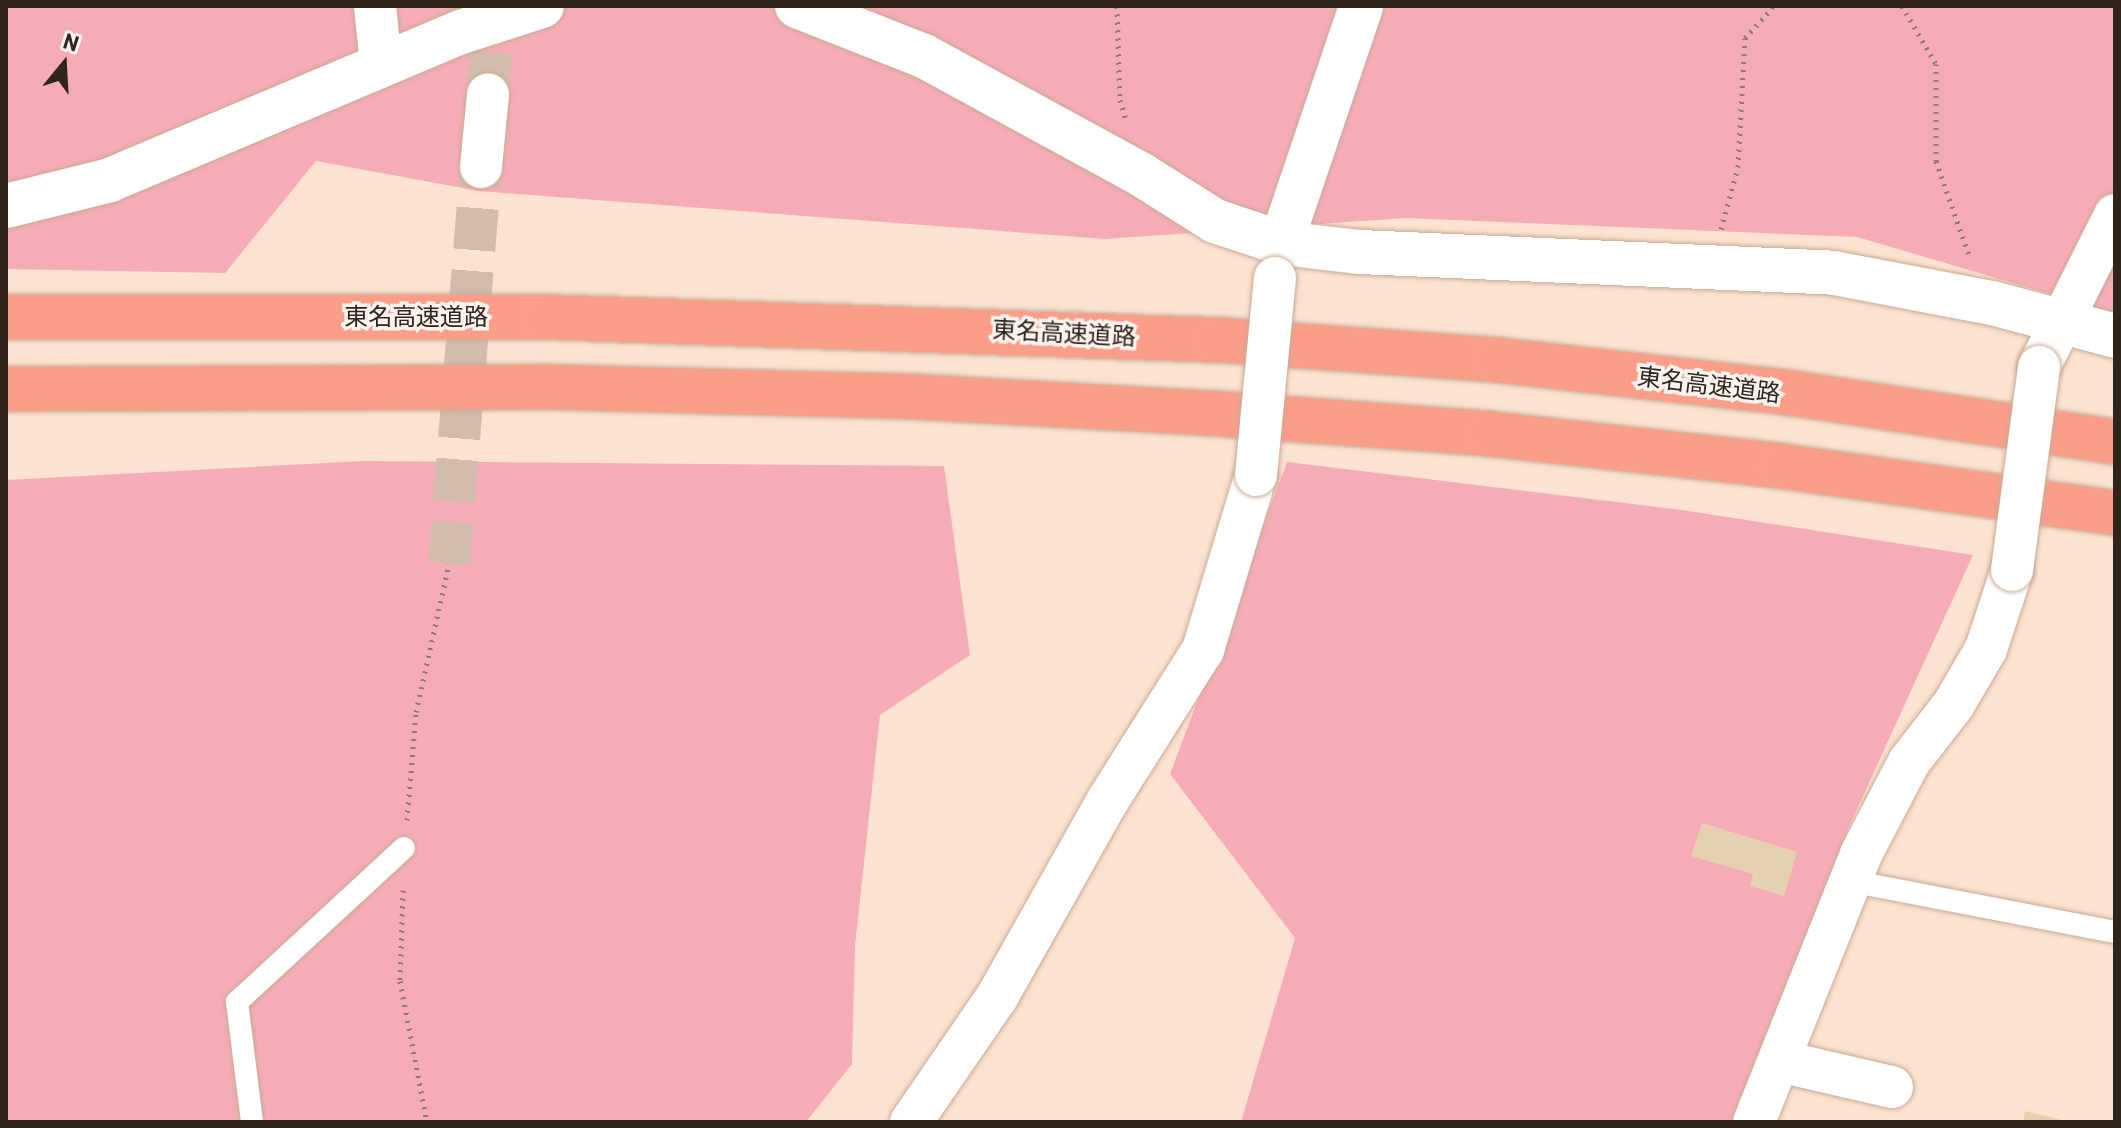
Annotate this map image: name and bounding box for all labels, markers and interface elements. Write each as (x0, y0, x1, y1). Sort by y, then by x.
north arrow (24, 24, 104, 104)
text: N (60, 27, 82, 56)
street label: 東名高速道路 (344, 302, 488, 330)
street label: 東名高速道路 (991, 314, 1137, 350)
street label: 東名高速道路 (1636, 361, 1782, 407)

